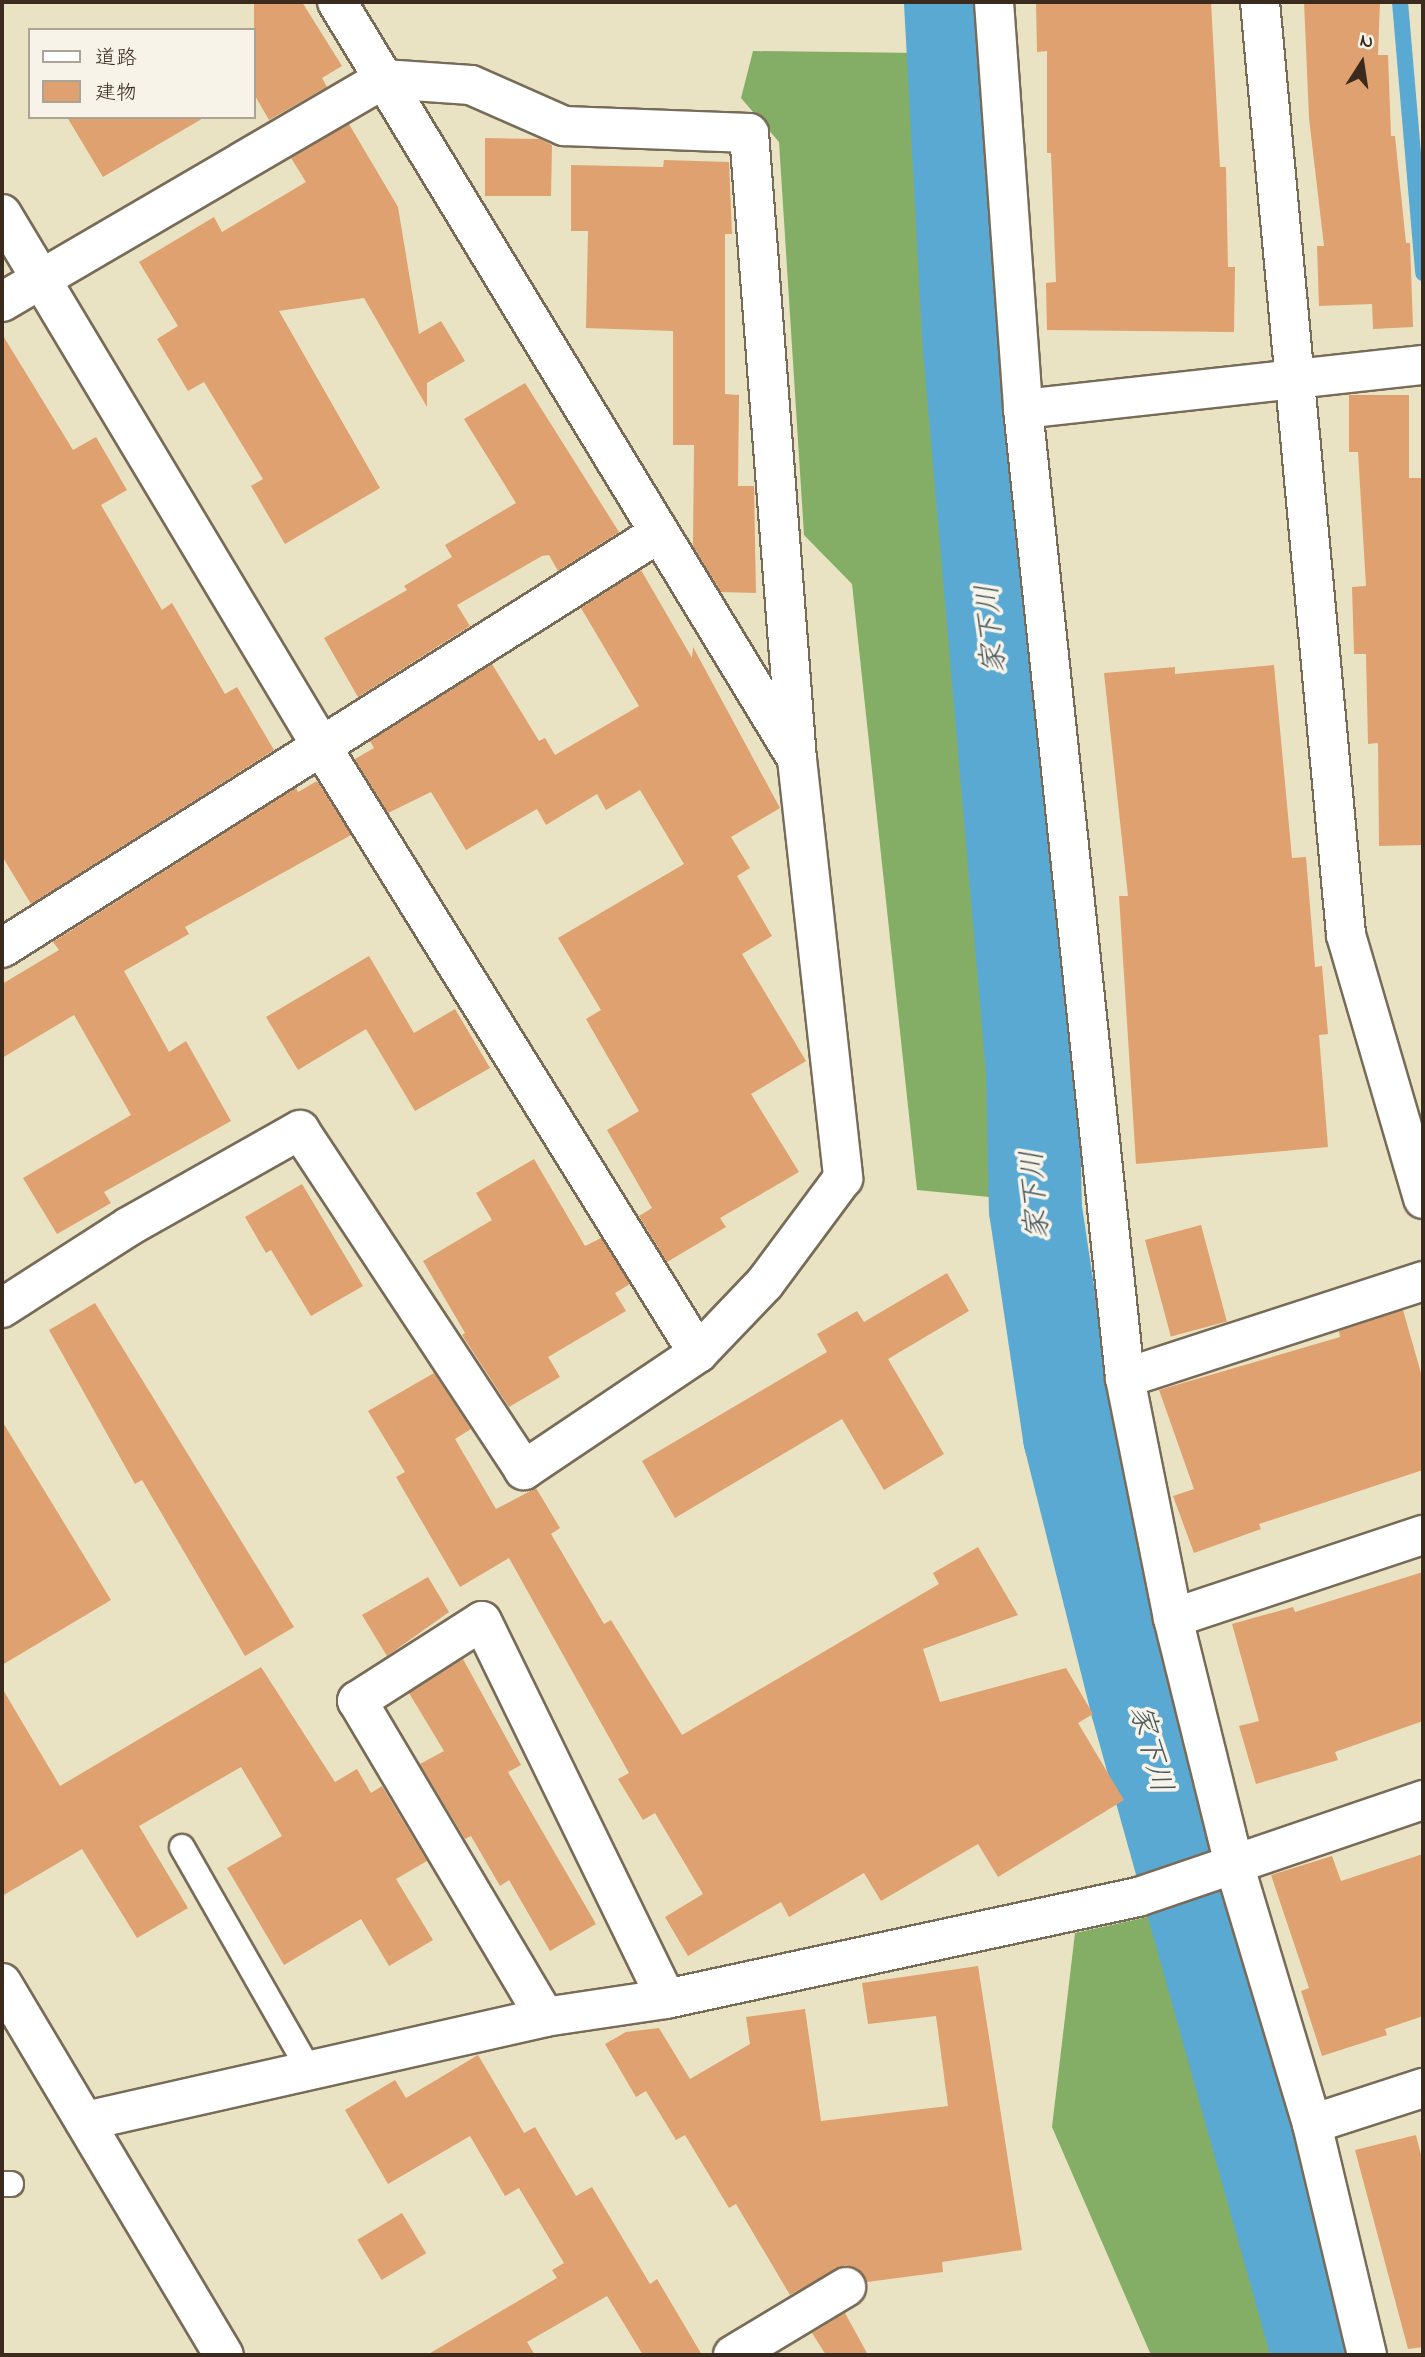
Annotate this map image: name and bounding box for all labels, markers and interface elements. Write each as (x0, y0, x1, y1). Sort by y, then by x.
text: N (1357, 27, 1376, 57)
legend (28, 28, 256, 119)
north arrow (1327, 28, 1397, 98)
text: 道路 (95, 44, 137, 74)
text: 建物 (95, 79, 137, 109)
water label: 家下川 (971, 583, 1015, 675)
water label: 家下川 (1016, 1149, 1058, 1241)
water label: 家下川 (1120, 1701, 1178, 1797)

